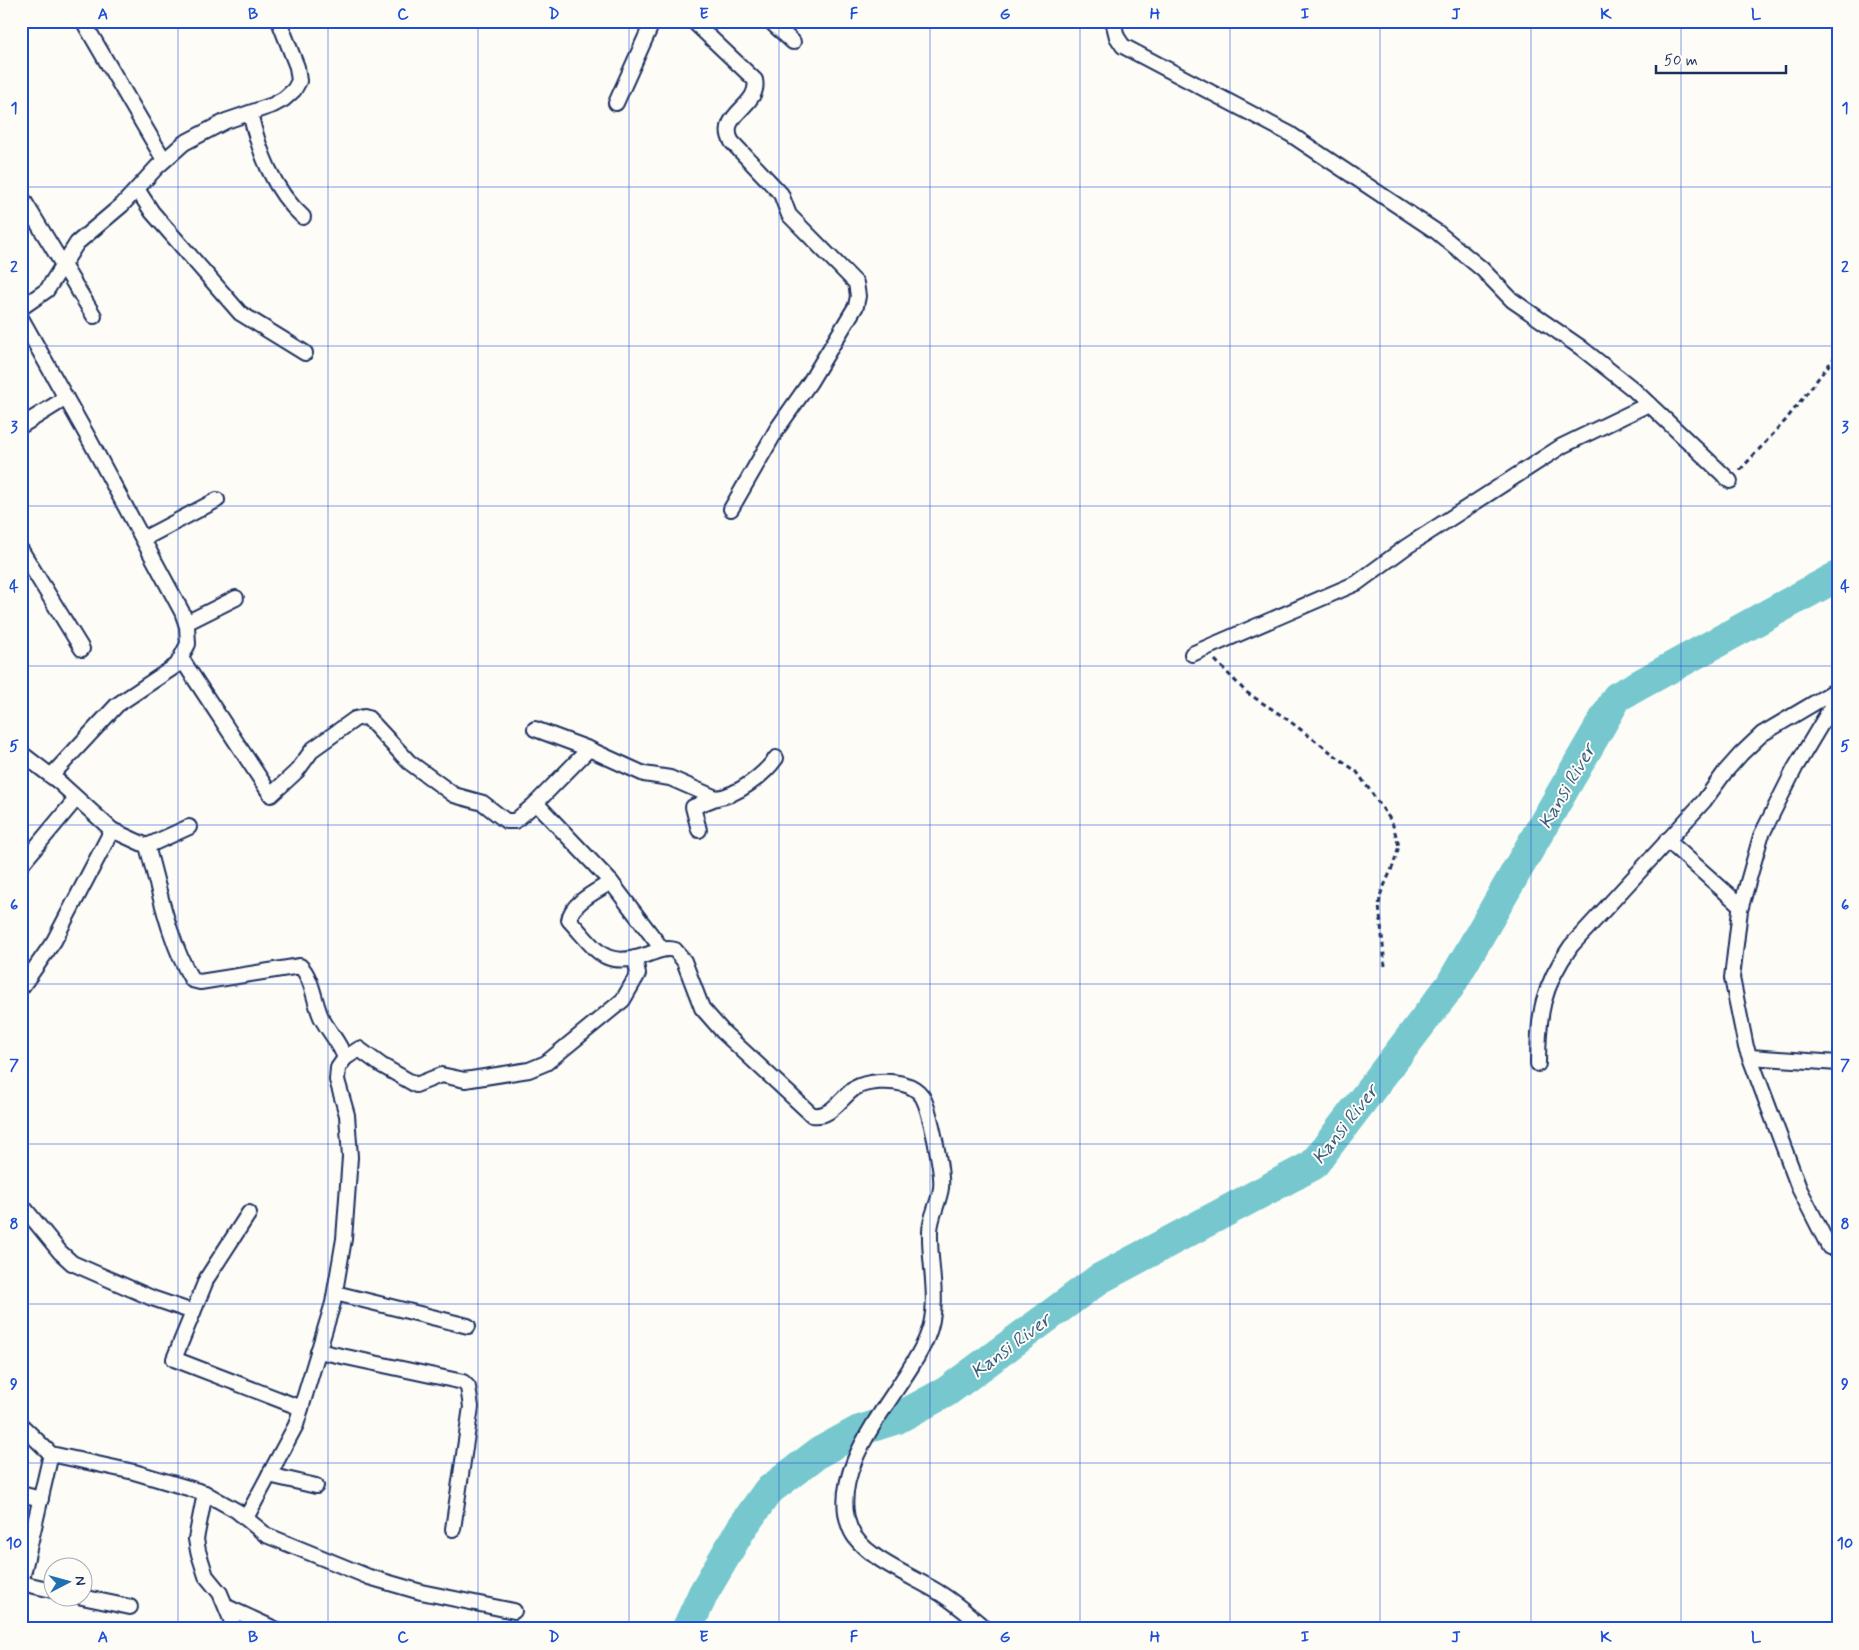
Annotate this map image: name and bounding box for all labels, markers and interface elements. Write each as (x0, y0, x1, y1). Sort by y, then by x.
text: A (98, 4, 108, 25)
text: B (248, 4, 258, 25)
text: C (397, 4, 409, 25)
text: D (548, 4, 560, 25)
text: E (699, 4, 709, 25)
text: F (850, 4, 859, 25)
text: G (1000, 4, 1011, 25)
text: H (1150, 4, 1161, 25)
text: I (1301, 4, 1310, 25)
text: J (1451, 4, 1461, 25)
text: K (1600, 4, 1612, 25)
text: L (1751, 4, 1762, 25)
scale bar (1656, 42, 1786, 74)
text: 50 m (1664, 51, 1698, 71)
text: 1 (10, 98, 18, 119)
text: 1 (1841, 98, 1849, 119)
text: 2 (10, 257, 18, 278)
text: 2 (1841, 257, 1849, 278)
text: 3 (10, 417, 18, 438)
text: 3 (1841, 417, 1849, 438)
text: 4 (9, 576, 19, 597)
text: 4 (1840, 576, 1850, 597)
text: 5 (9, 736, 19, 757)
text: 5 (1840, 736, 1850, 757)
water label: Kansi River (1533, 737, 1603, 834)
text: 6 (10, 895, 18, 916)
text: 6 (1841, 895, 1849, 916)
text: 7 (9, 1055, 19, 1076)
text: 7 (1840, 1055, 1850, 1076)
water label: Kansi River (1306, 1078, 1386, 1170)
text: 8 (9, 1214, 19, 1235)
text: 8 (1840, 1214, 1850, 1235)
water label: Kansi River (966, 1306, 1058, 1384)
text: 9 (10, 1374, 18, 1395)
text: 9 (1841, 1374, 1849, 1395)
text: 10 (6, 1533, 22, 1554)
text: 10 (1837, 1533, 1853, 1554)
north arrow (42, 1558, 92, 1608)
text: N (70, 1575, 89, 1586)
text: A (98, 1627, 108, 1648)
text: B (248, 1627, 258, 1648)
text: C (397, 1627, 409, 1648)
text: D (548, 1627, 560, 1648)
text: E (699, 1627, 709, 1648)
text: F (850, 1627, 859, 1648)
text: G (1000, 1627, 1011, 1648)
text: H (1150, 1627, 1161, 1648)
text: I (1301, 1627, 1310, 1648)
text: J (1451, 1627, 1461, 1648)
text: K (1600, 1627, 1612, 1648)
text: L (1751, 1627, 1762, 1648)

